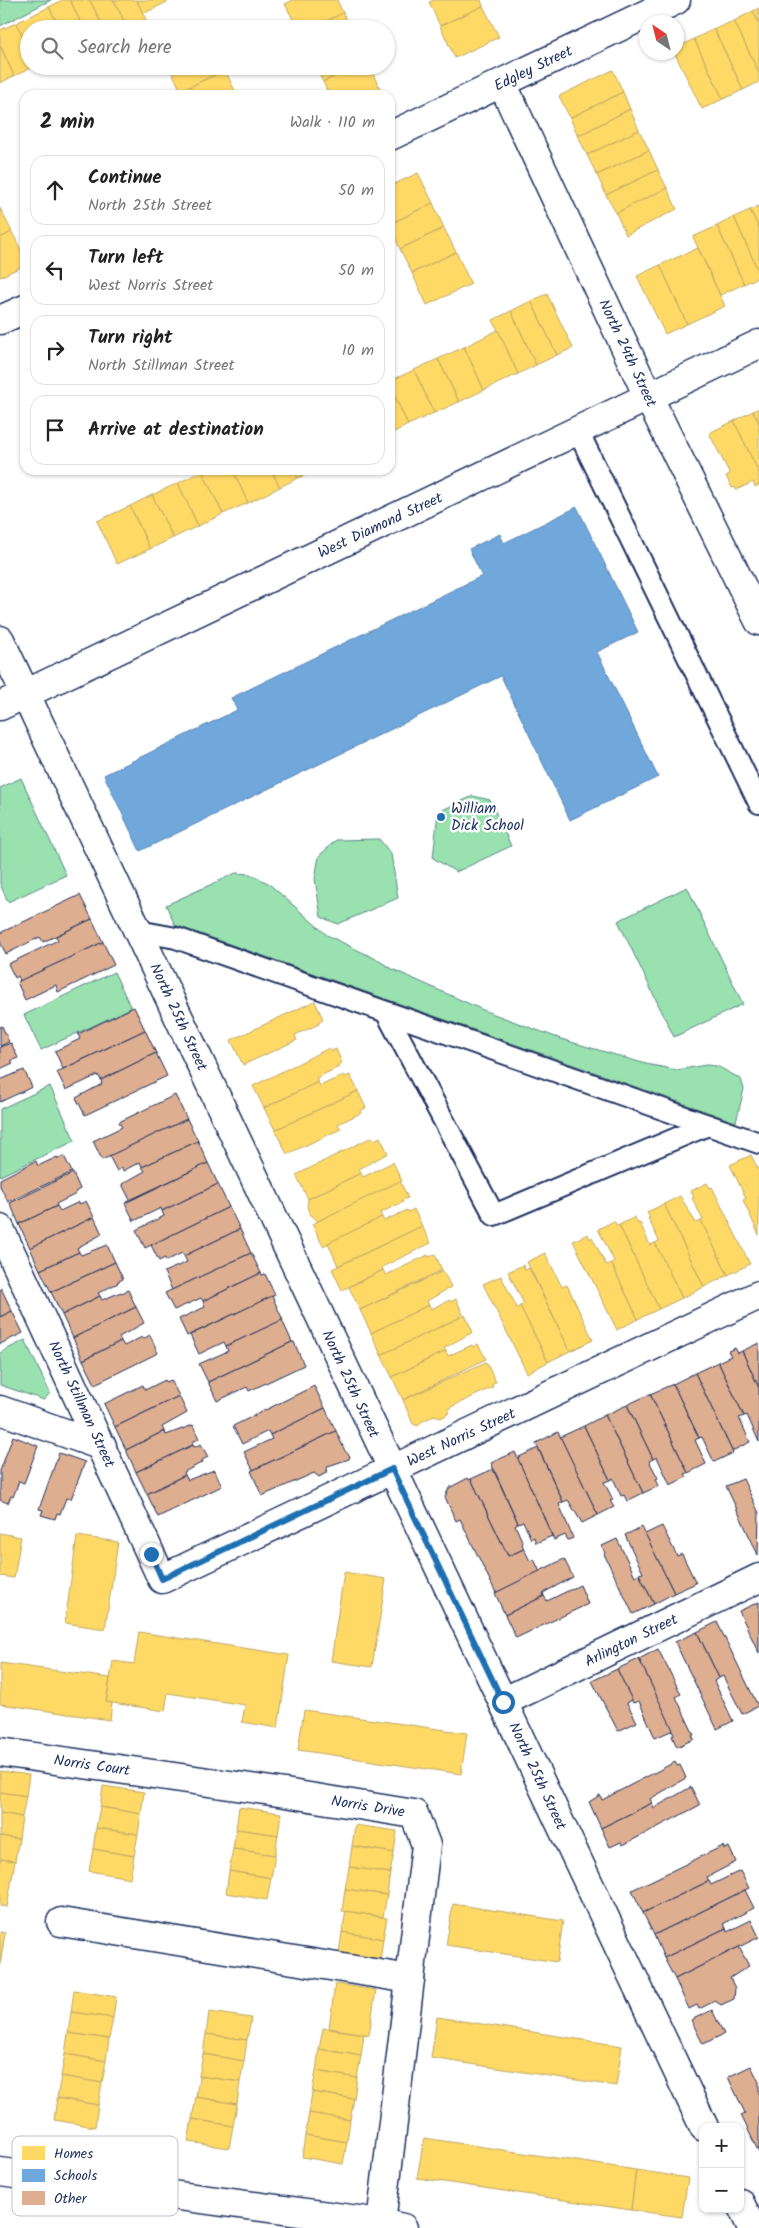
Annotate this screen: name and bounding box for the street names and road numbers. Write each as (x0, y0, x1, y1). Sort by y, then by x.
street label: Edgley Street (490, 39, 577, 98)
street label: North 24th Street (592, 295, 663, 412)
street label: West Diamond Street (314, 486, 447, 565)
street label: North 25th Street (143, 960, 214, 1075)
street label: North 25th Street (315, 1327, 386, 1442)
street label: North Stillman Street (41, 1337, 121, 1472)
street label: West Norris Street (403, 1402, 520, 1474)
street label: Arlington Street (581, 1608, 682, 1674)
street label: North 25th Street (502, 1719, 573, 1834)
street label: Norris Court (52, 1749, 132, 1783)
street label: Norris Drive (329, 1789, 407, 1825)

